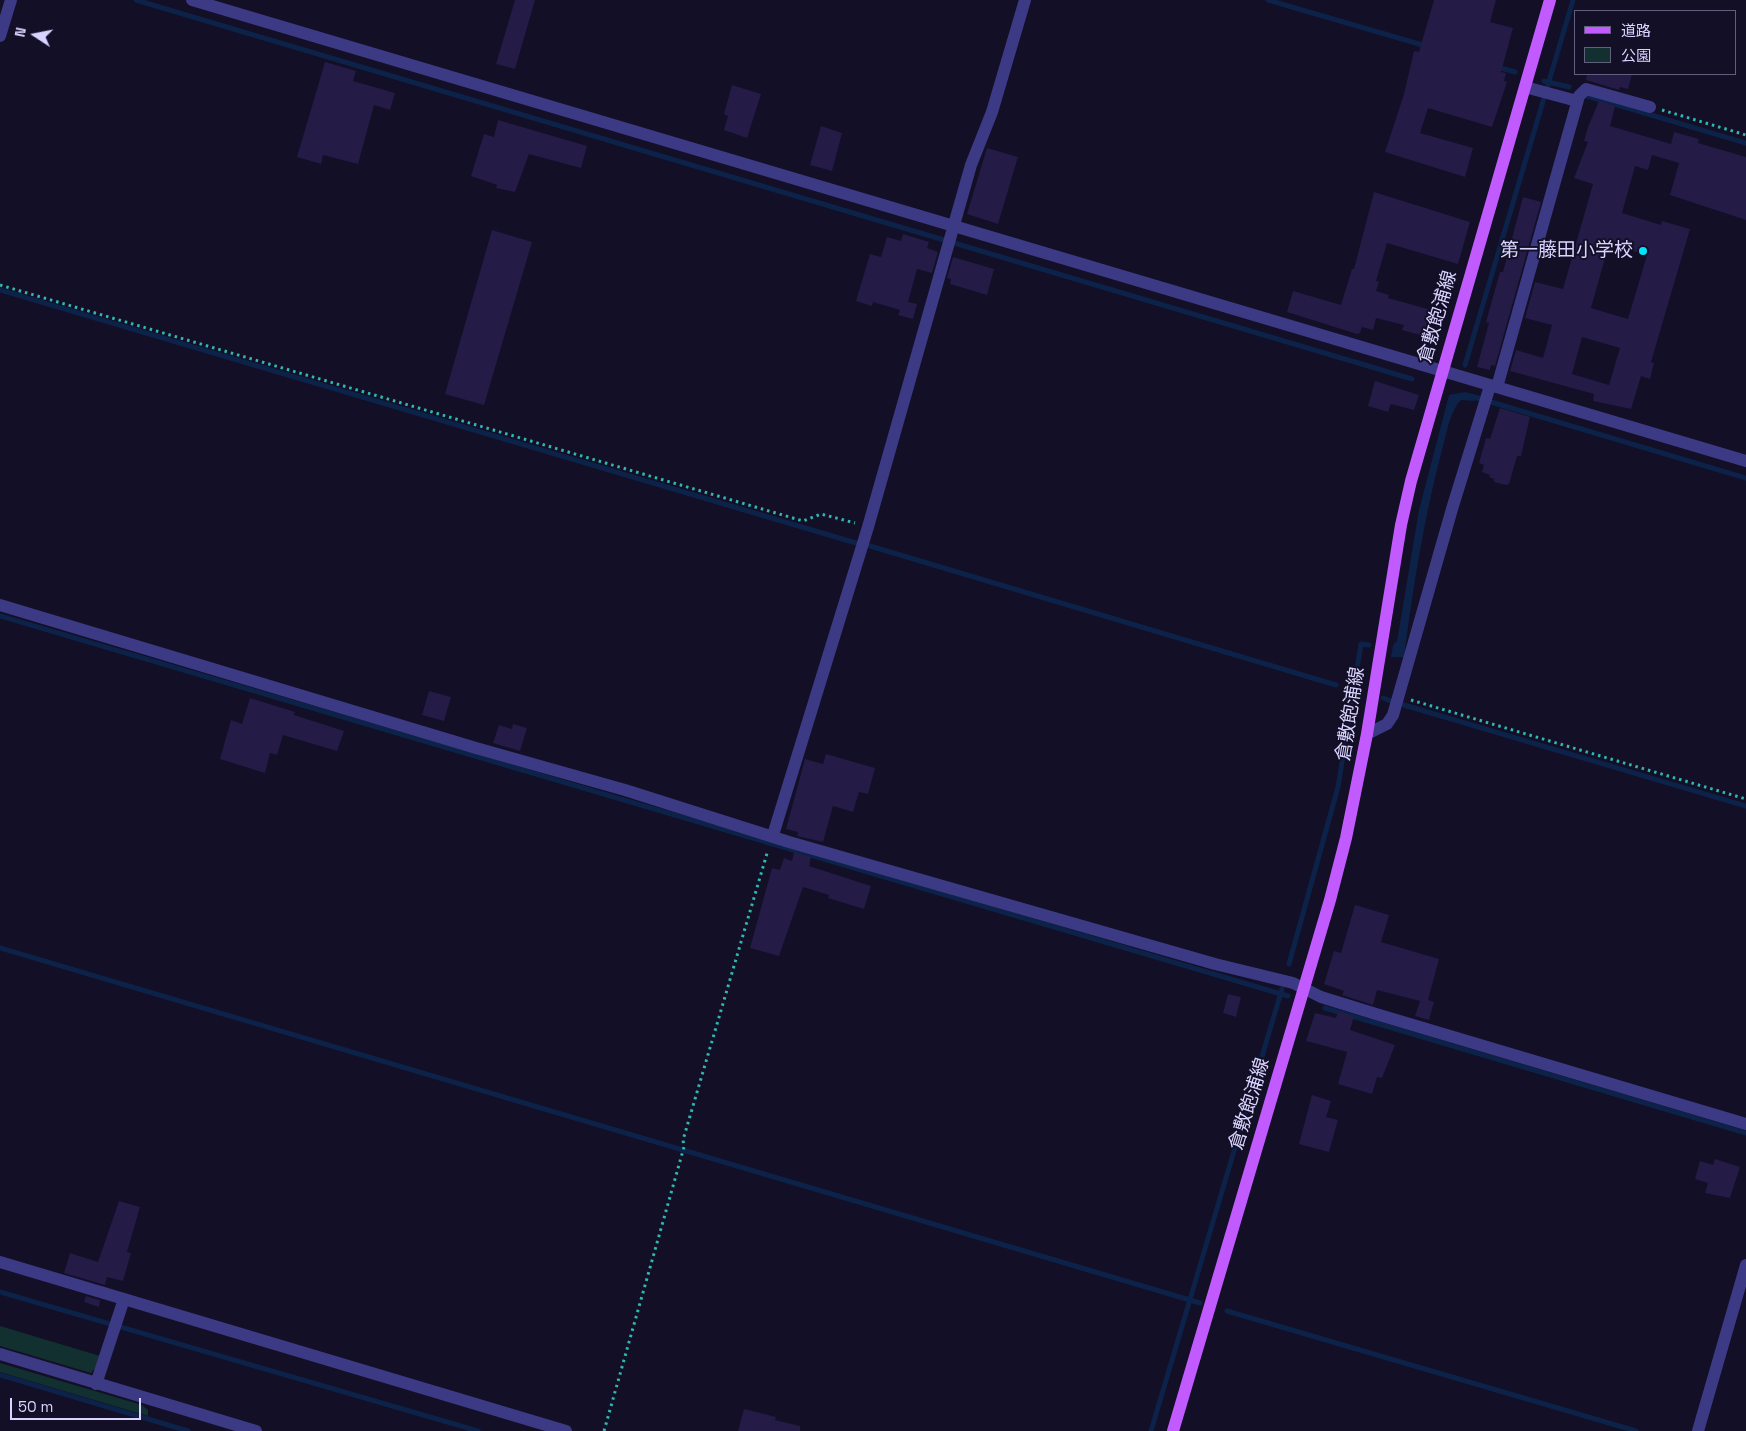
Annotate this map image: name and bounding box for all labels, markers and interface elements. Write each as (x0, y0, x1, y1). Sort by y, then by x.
north arrow (10, 10, 60, 60)
legend (1574, 10, 1736, 75)
text: 道路 (1621, 21, 1651, 40)
text: N (11, 26, 30, 38)
text: 公園 (1621, 46, 1651, 65)
place label: 第一藤田小学校 (1500, 240, 1633, 262)
marker: 第一藤田小学校 (1637, 245, 1649, 257)
street label: 倉敷飽浦線 (1414, 268, 1462, 366)
street label: 倉敷飽浦線 (1332, 665, 1370, 763)
street label: 倉敷飽浦線 (1225, 1055, 1275, 1153)
scale bar (12, 1388, 144, 1420)
text: 50 m (18, 1397, 53, 1416)

